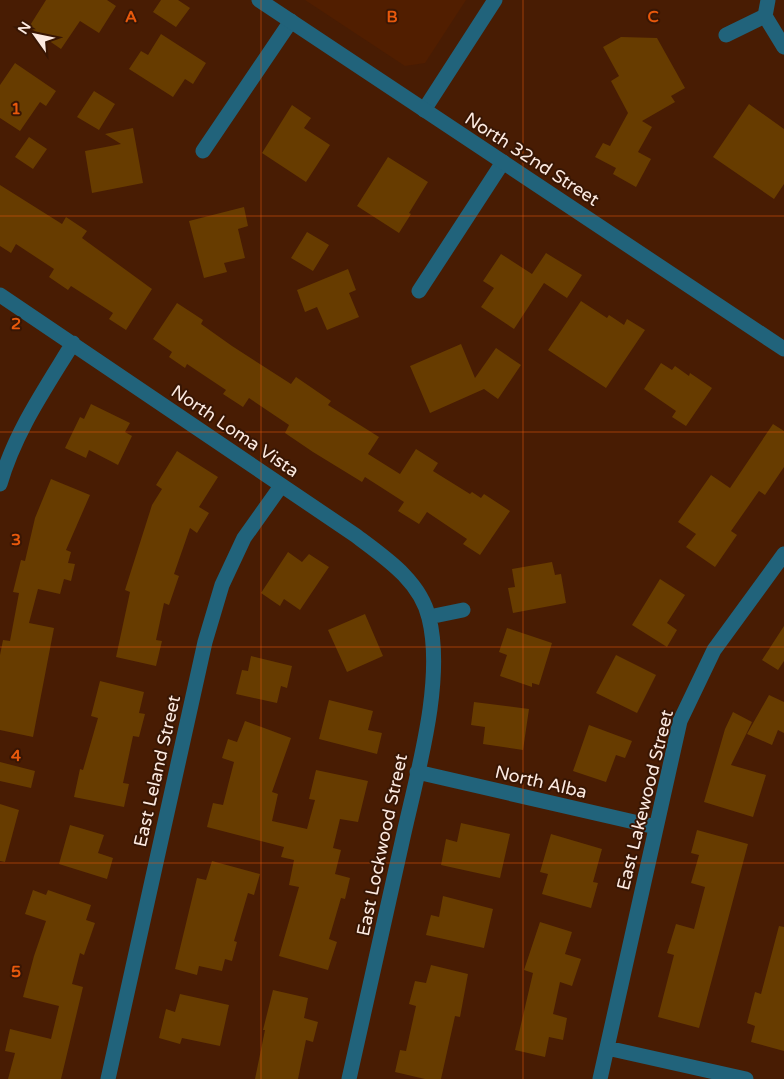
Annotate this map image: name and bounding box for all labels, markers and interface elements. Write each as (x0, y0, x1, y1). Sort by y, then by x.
text: A (125, 7, 137, 27)
text: B (386, 7, 398, 27)
text: C (647, 7, 659, 27)
north arrow (10, 10, 60, 60)
text: N (14, 19, 35, 38)
text: 1 (11, 99, 21, 119)
street label: North 32nd Street (461, 107, 603, 211)
text: 2 (11, 314, 21, 334)
street label: North Loma Vista (167, 380, 303, 482)
text: 3 (11, 530, 21, 550)
street label: East Leland Street (129, 693, 185, 849)
street label: East Lakewood Street (612, 707, 678, 893)
text: 4 (11, 746, 21, 766)
street label: East Lockwood Street (352, 752, 412, 938)
street label: North Alba (493, 761, 589, 803)
text: 5 (11, 962, 21, 982)

